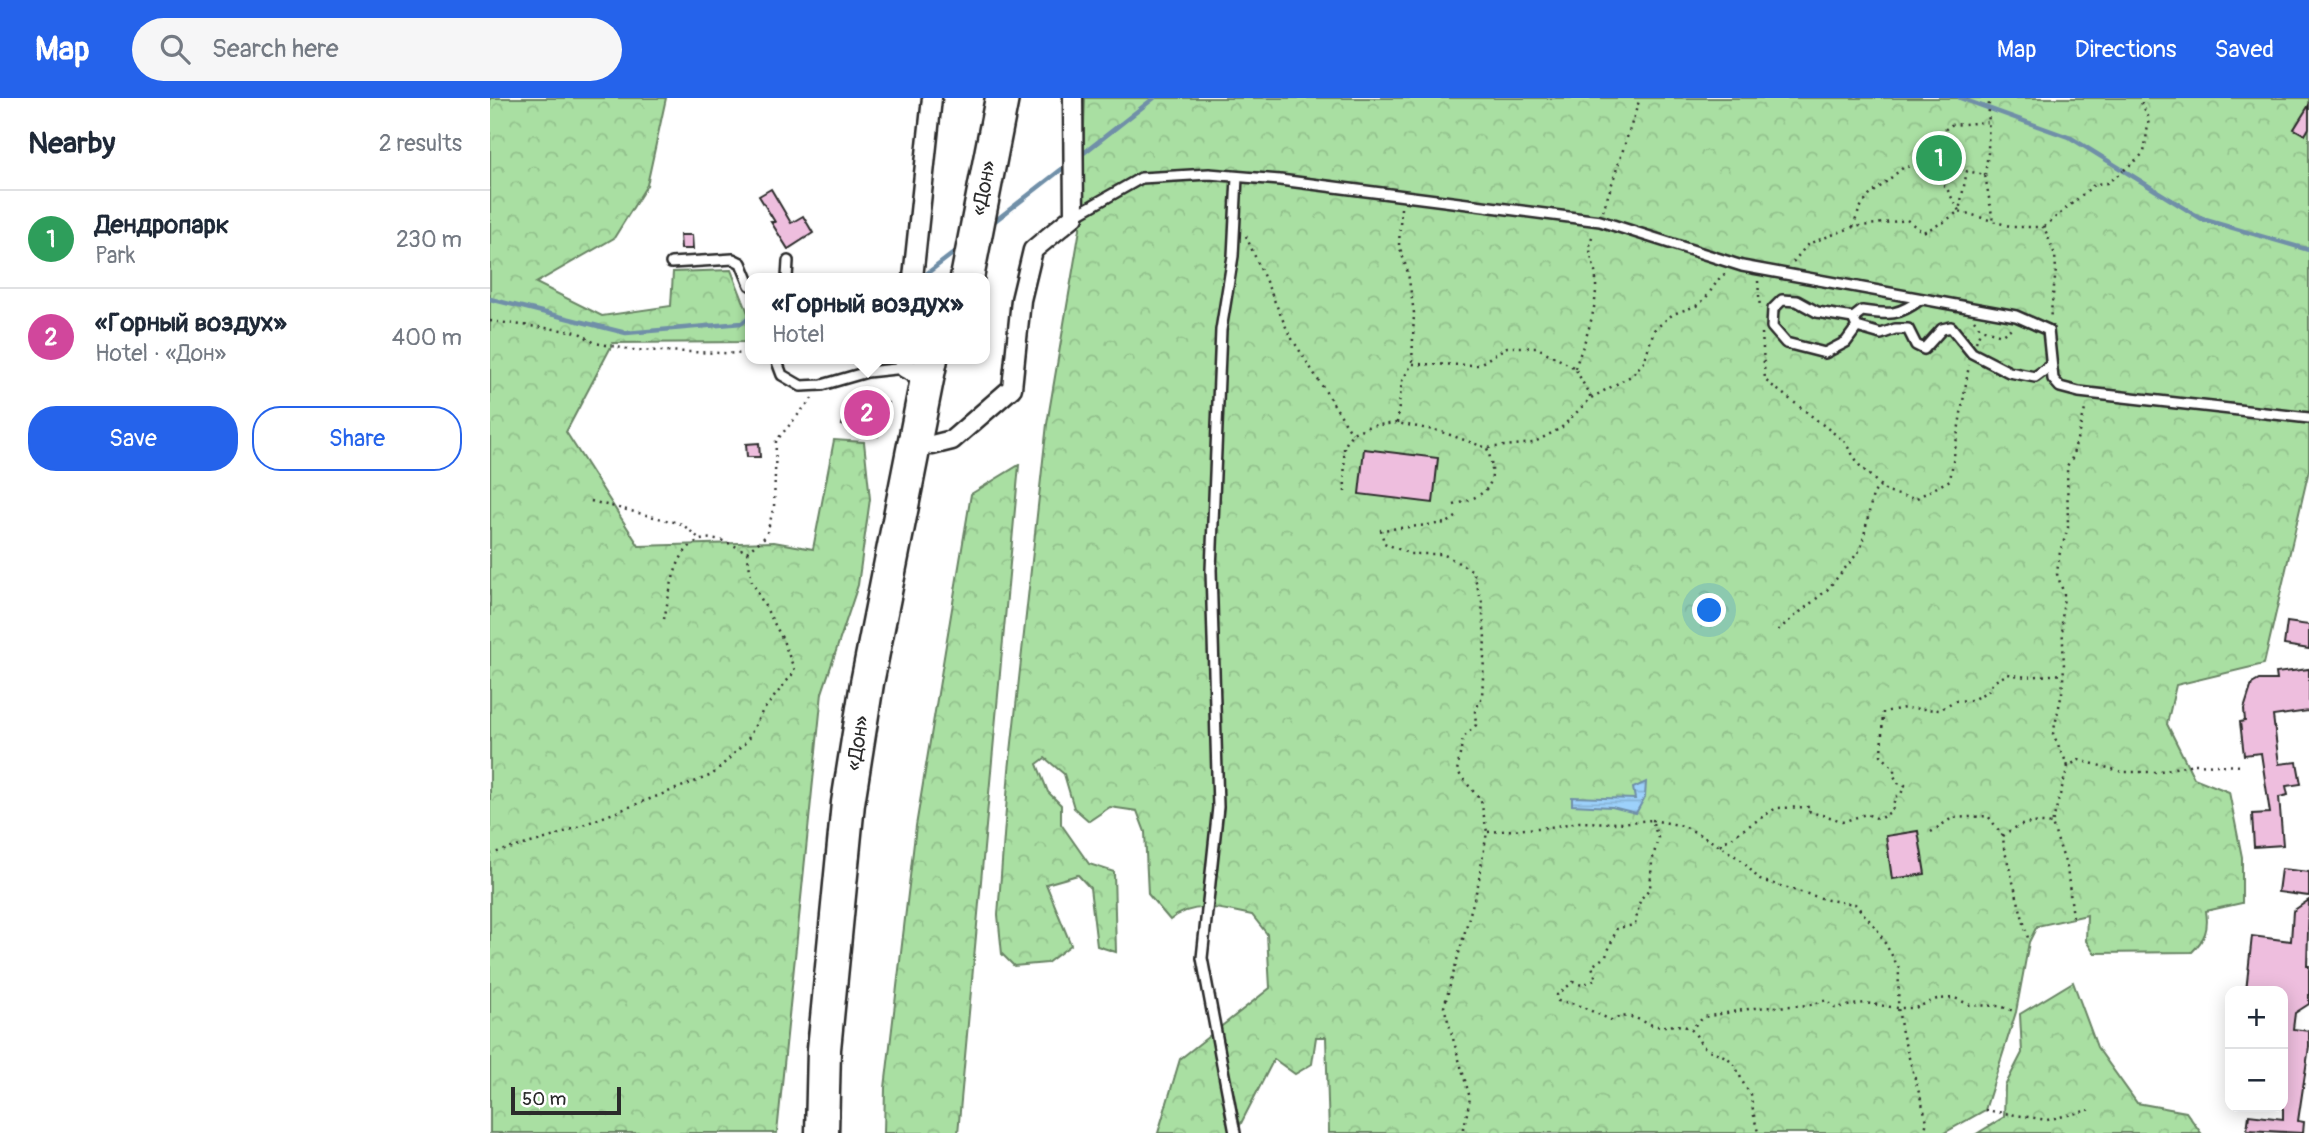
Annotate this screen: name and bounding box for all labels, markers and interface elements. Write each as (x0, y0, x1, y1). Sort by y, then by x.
search box (132, 18, 622, 81)
text: Map (35, 29, 90, 70)
icon: search (156, 30, 194, 68)
text: Search here (212, 33, 339, 65)
text: Map (1997, 35, 2037, 64)
text: Directions (2075, 35, 2176, 64)
text: Saved (2214, 35, 2274, 64)
text: Nearby (28, 125, 115, 162)
text: 2 results (379, 129, 462, 158)
pin: 1 (1916, 132, 1962, 184)
street label: «Дон» (965, 158, 1003, 218)
text: Дендропарк (95, 209, 229, 241)
text: 1 (47, 225, 56, 254)
text: 230 m (396, 225, 462, 254)
text: Park (95, 241, 135, 270)
popup (745, 273, 990, 364)
text: «Горный воздух» (772, 288, 963, 320)
text: «Горный воздух» (95, 307, 287, 339)
text: Hotel (772, 320, 825, 349)
text: 2 (45, 323, 57, 352)
text: 400 m (392, 323, 462, 352)
text: Hotel · «Дон» (95, 339, 226, 368)
pin: 2 (844, 387, 890, 439)
button: Save (28, 406, 238, 471)
button: Share (252, 406, 462, 471)
your location (1692, 593, 1726, 627)
street label: «Дон» (840, 713, 876, 772)
map controls (2225, 986, 2288, 1112)
button: + (2225, 986, 2288, 1049)
button: − (2225, 1049, 2288, 1112)
scale bar (511, 1084, 621, 1116)
text: 50 m (522, 1087, 566, 1111)

